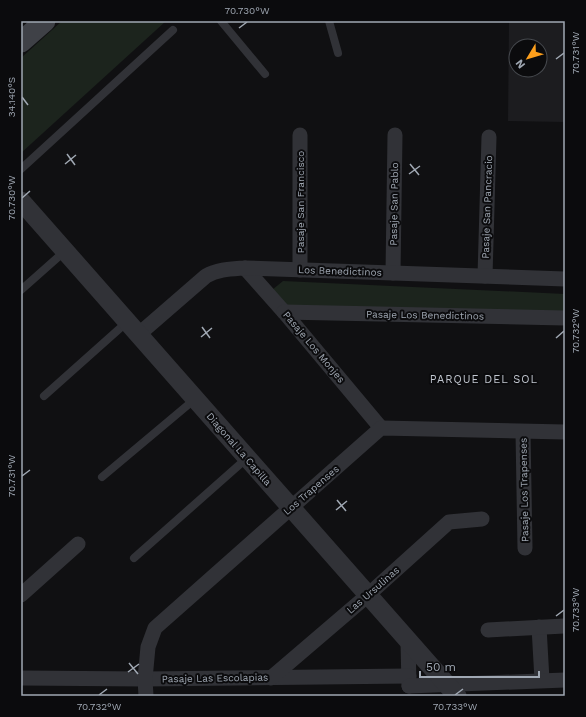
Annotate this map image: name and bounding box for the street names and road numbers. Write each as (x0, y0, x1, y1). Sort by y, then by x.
street label: Pasaje San Francisco (295, 151, 306, 253)
street label: Pasaje San Pancracio (480, 155, 494, 259)
street label: Pasaje San Pablo (388, 162, 400, 246)
street label: Los Benedictinos (298, 264, 382, 278)
street label: Pasaje Los Benedictinos (366, 308, 484, 322)
street label: Pasaje Los Monjes (281, 309, 347, 385)
street label: Diagonal La Capilla (204, 410, 274, 488)
street label: Pasaje Los Trapenses (518, 438, 530, 542)
street label: Los Trapenses (281, 463, 341, 517)
street label: Las Ursulinas (345, 564, 401, 616)
street label: Pasaje Las Escolapias (162, 672, 268, 684)

